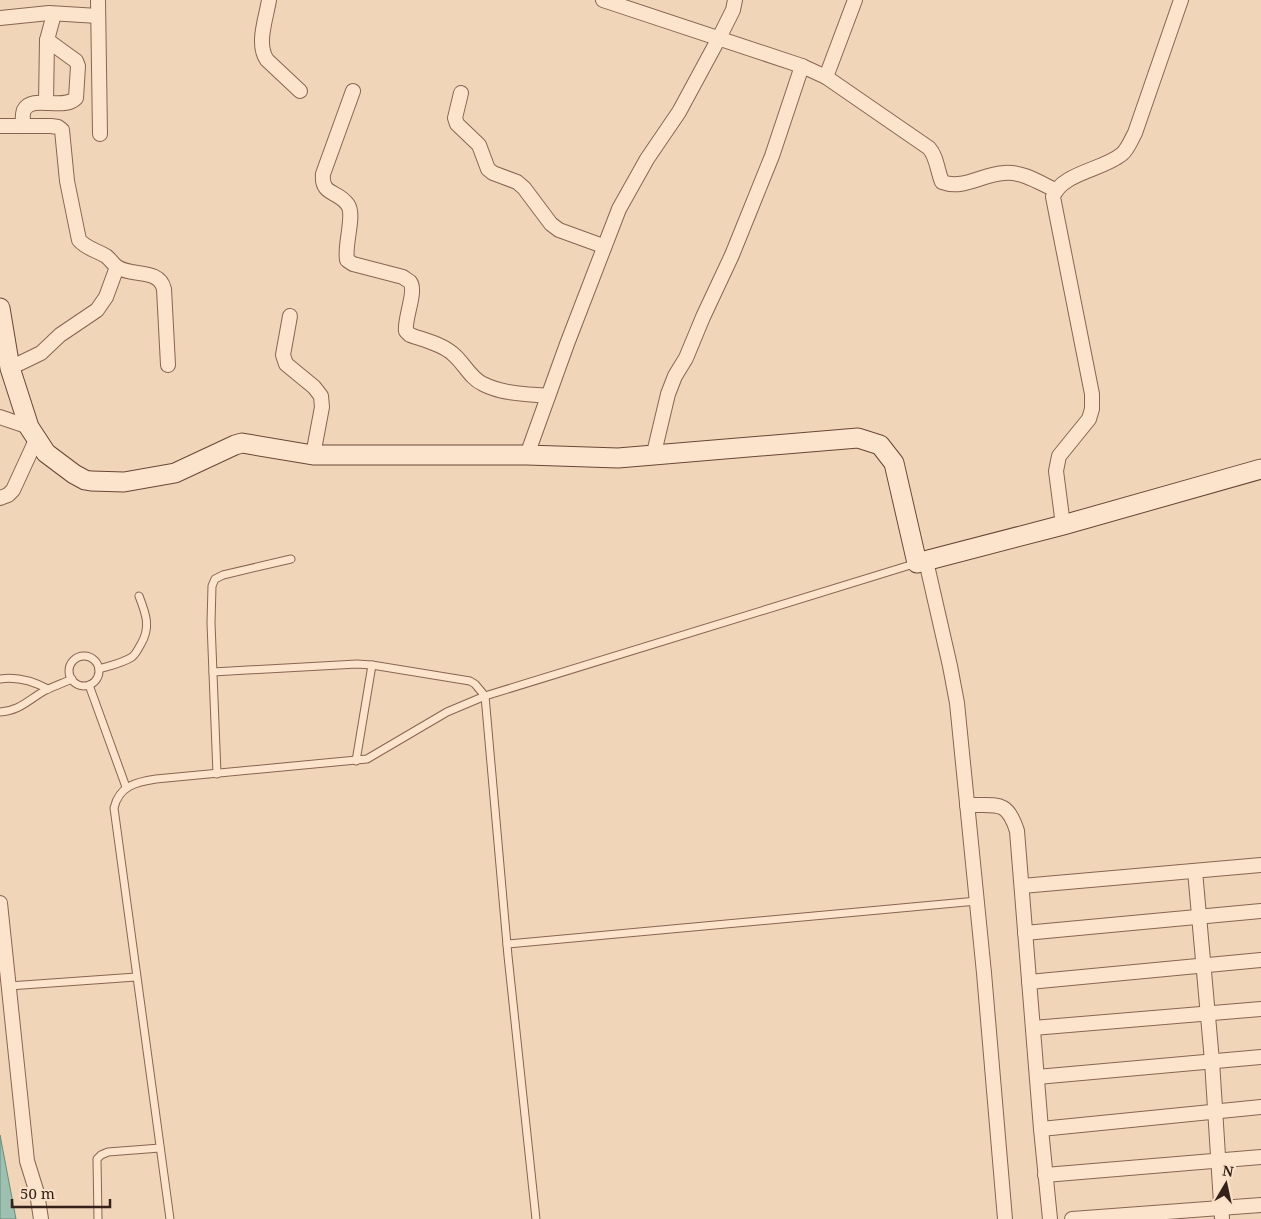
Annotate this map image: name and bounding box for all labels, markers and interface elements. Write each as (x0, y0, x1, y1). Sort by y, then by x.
north arrow (1201, 1159, 1251, 1209)
text: N (1221, 1160, 1235, 1181)
scale bar (12, 1176, 110, 1208)
text: 50 m (20, 1183, 55, 1203)

